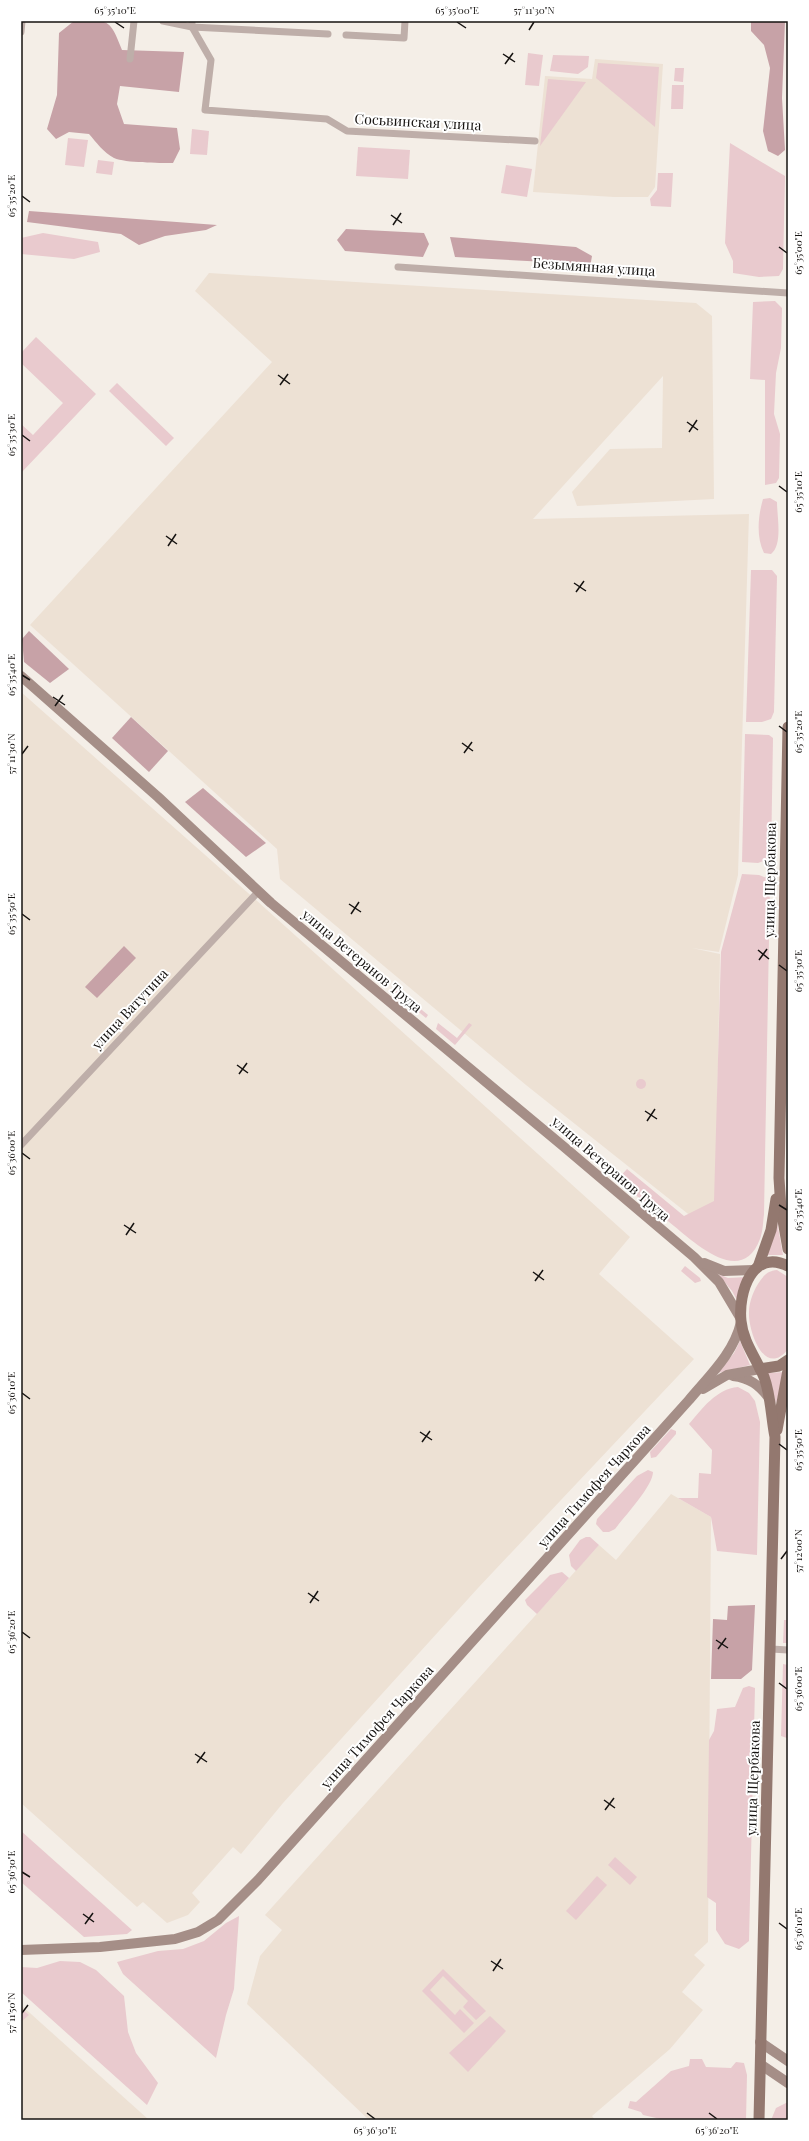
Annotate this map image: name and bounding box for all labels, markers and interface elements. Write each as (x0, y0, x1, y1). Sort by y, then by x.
text: 65°35'10"E (94, 3, 136, 17)
text: 65°35'00"E (435, 3, 479, 17)
text: 57°11'30"N (513, 3, 555, 17)
street label: Сосьвинская улица (354, 109, 482, 134)
text: 65°35'20"E (4, 175, 18, 217)
text: 65°35'00"E (791, 231, 805, 275)
street label: Безымянная улица (532, 253, 656, 280)
text: 65°35'30"E (4, 414, 18, 456)
text: 65°35'10"E (791, 471, 805, 513)
text: 65°35'40"E (4, 654, 18, 696)
text: 65°35'20"E (791, 711, 805, 753)
text: 57°11'30"N (4, 733, 18, 775)
street label: улица Щербакова (759, 822, 780, 939)
text: 65°35'50"E (4, 893, 18, 935)
street label: улица Ветеранов Труда (297, 904, 426, 1017)
text: 65°35'30"E (791, 950, 805, 992)
street label: улица Ватутина (87, 964, 172, 1054)
street label: улица Ветеранов Труда (547, 1111, 675, 1225)
text: 65°36'00"E (4, 1131, 18, 1175)
text: 65°35'40"E (791, 1189, 805, 1231)
text: 65°36'10"E (4, 1372, 18, 1414)
street label: улица Тимофея Чаркова (532, 1420, 654, 1552)
text: 65°35'50"E (791, 1429, 805, 1471)
text: 57°12'00"N (791, 1529, 805, 1573)
text: 65°36'20"E (4, 1610, 18, 1654)
street label: улица Тимофея Чаркова (315, 1661, 437, 1793)
text: 65°36'00"E (791, 1667, 805, 1711)
street label: улица Щербакова (741, 1720, 764, 1837)
text: 65°36'30"E (4, 1850, 18, 1894)
text: 65°36'10"E (791, 1908, 805, 1950)
text: 57°11'50"N (4, 1993, 18, 2033)
text: 65°36'30"E (353, 2123, 397, 2137)
text: 65°36'20"E (695, 2123, 739, 2137)

